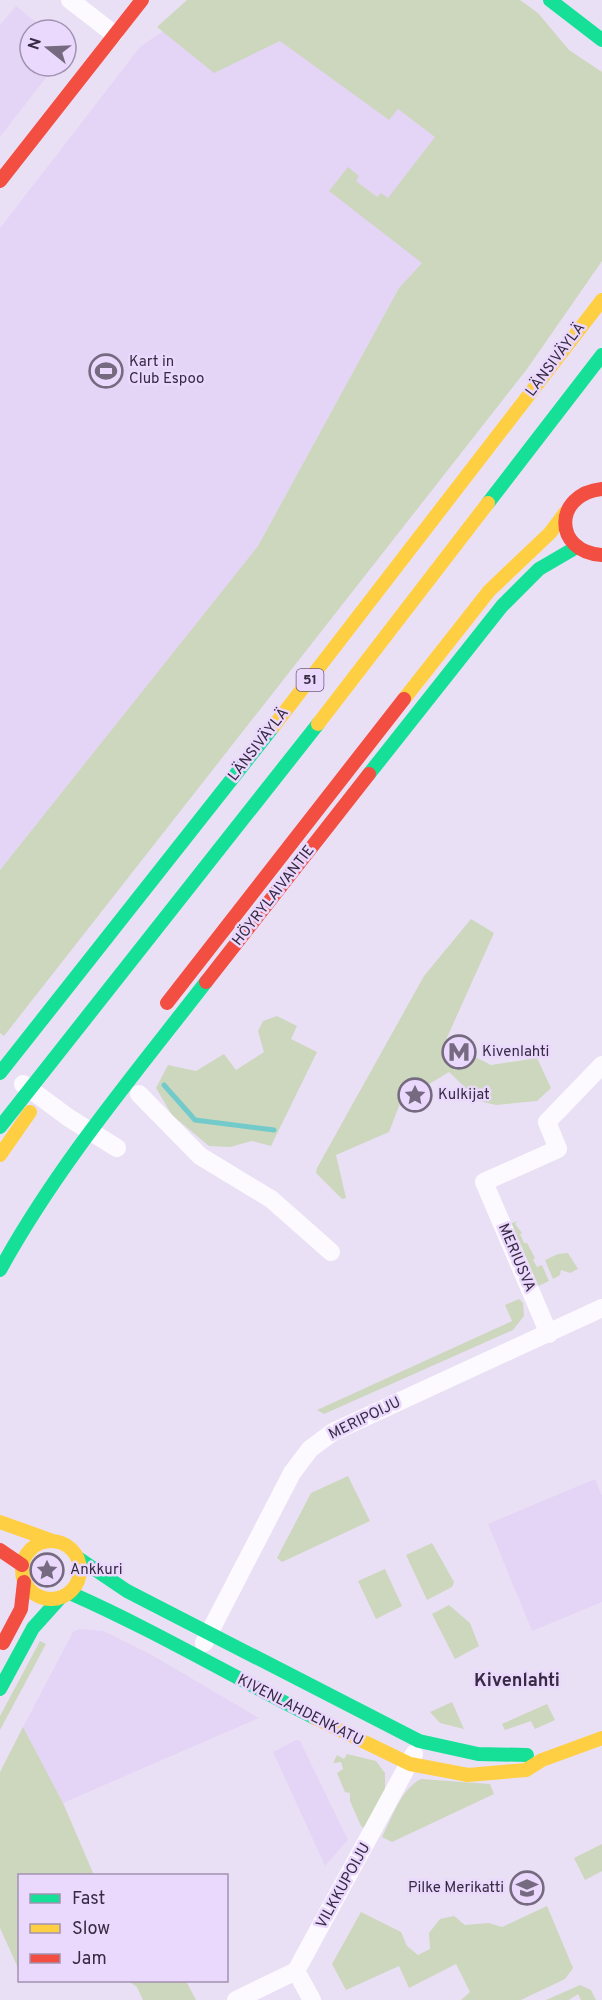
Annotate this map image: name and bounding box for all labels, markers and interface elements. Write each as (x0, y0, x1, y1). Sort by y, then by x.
north arrow (18, 18, 78, 78)
text: N (24, 35, 47, 53)
street label: LÄNSIVÄYLÄ (521, 319, 590, 401)
sports icon: Kart in Club Espoo (88, 353, 124, 389)
place label: Kart in Club Espoo (129, 353, 204, 389)
road number: 51 (296, 669, 324, 691)
street label: LÄNSIVÄYLÄ (224, 704, 294, 785)
street label: HÖYRYLAIVANTIE (228, 841, 319, 950)
metro station icon: Kivenlahti (441, 1034, 477, 1070)
place label: Kivenlahti (482, 1043, 549, 1062)
place icon: Kulkijat (397, 1077, 433, 1113)
place label: Kulkijat (438, 1086, 490, 1105)
street label: MERIUSVA (493, 1221, 539, 1295)
street label: MERIPOIJU (326, 1393, 404, 1445)
place icon: Ankkuri (29, 1552, 65, 1588)
place label: Ankkuri (70, 1561, 122, 1580)
district label: Kivenlahti (474, 1670, 560, 1693)
street label: KIVENLAHDENKATU (234, 1671, 366, 1751)
street label: VILKKUPOIJU (313, 1840, 375, 1932)
school or university icon: Pilke Merikatti (509, 1870, 545, 1906)
legend (18, 1874, 228, 1982)
place label: Pilke Merikatti (408, 1879, 504, 1898)
text: Fast (72, 1888, 105, 1911)
text: Slow (72, 1918, 110, 1941)
text: Jam (72, 1948, 107, 1971)

